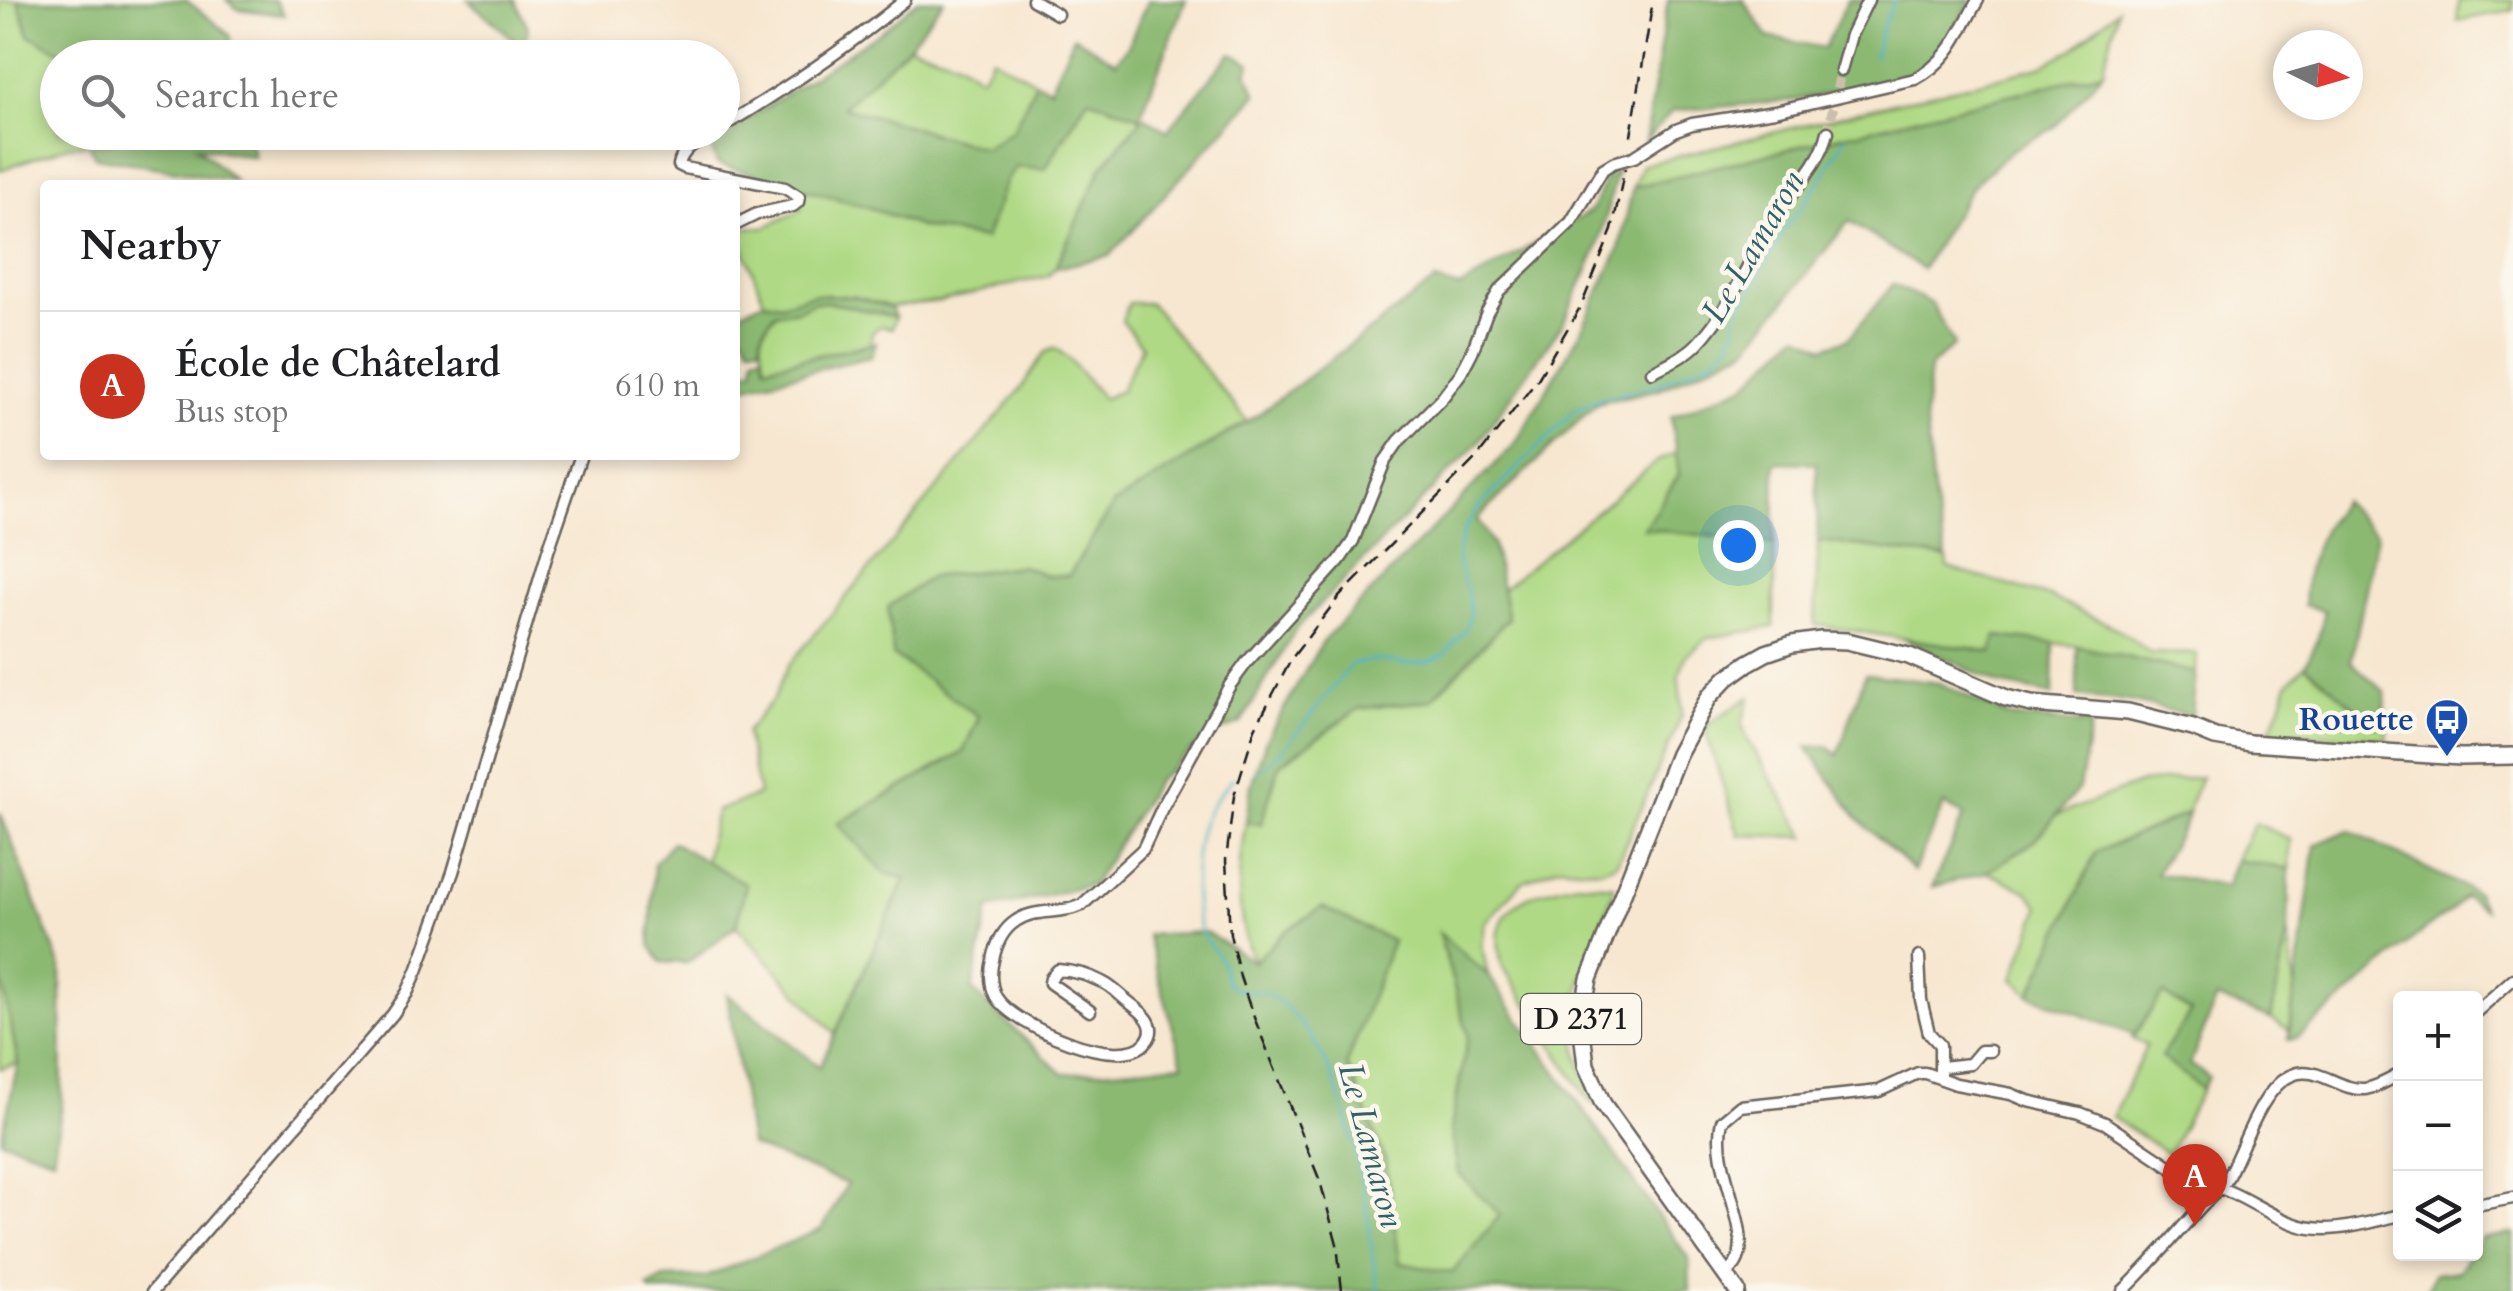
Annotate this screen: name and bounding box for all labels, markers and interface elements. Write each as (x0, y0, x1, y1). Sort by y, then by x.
north arrow (2273, 30, 2363, 120)
search box (40, 40, 740, 150)
icon: search (75, 68, 130, 123)
text: Search here (155, 69, 339, 121)
water label: Le Lamaron (1690, 162, 1816, 332)
text: Nearby (80, 217, 222, 274)
text: École de Châtelard (175, 338, 501, 390)
text: A (100, 364, 125, 408)
text: 610 m (615, 364, 700, 408)
text: Bus stop (175, 390, 289, 434)
your location (1713, 520, 1764, 571)
bus stop icon: Rouette (2424, 697, 2470, 758)
place label: Rouette (2299, 698, 2414, 742)
map controls (2393, 991, 2483, 1261)
button: + (2393, 991, 2483, 1081)
road number: D 2371 (1521, 994, 1641, 1044)
water label: Le Lamaron (1326, 1057, 1416, 1233)
button: − (2393, 1081, 2483, 1171)
pin: A (2162, 1144, 2228, 1226)
button: layers (2393, 1171, 2483, 1261)

